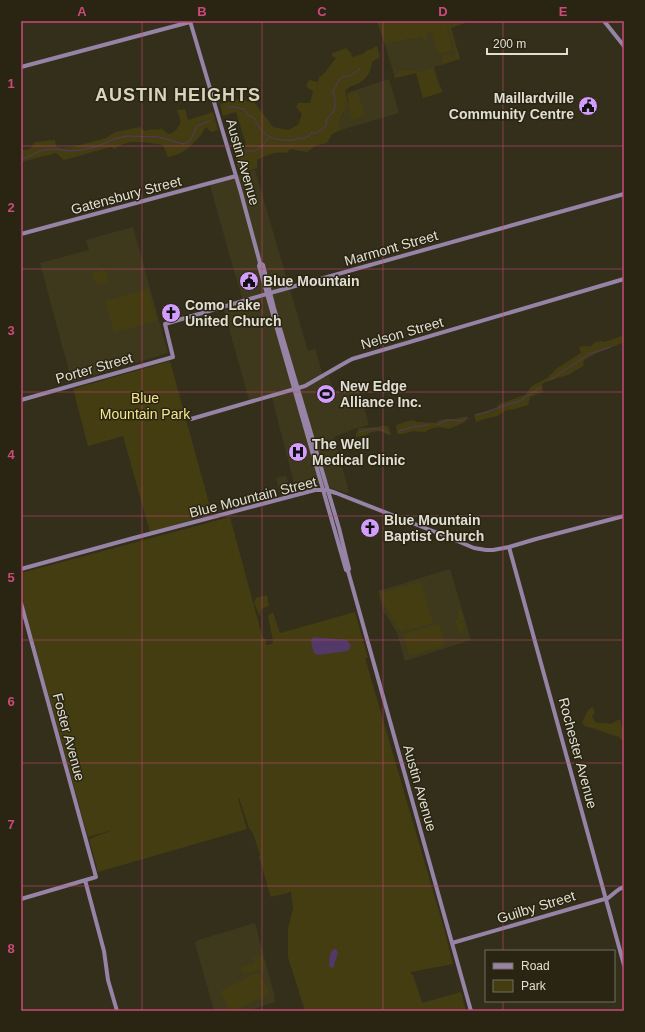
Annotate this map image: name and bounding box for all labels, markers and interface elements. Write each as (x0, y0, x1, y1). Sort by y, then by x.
text: A (77, 4, 87, 19)
text: B (197, 4, 207, 19)
text: C (317, 4, 327, 19)
text: D (438, 4, 448, 19)
text: E (559, 4, 568, 19)
scale bar (487, 30, 567, 56)
text: 200 m (493, 37, 526, 51)
text: 1 (7, 76, 15, 91)
district label: AUSTIN HEIGHTS (95, 85, 261, 105)
place label: Maillardville Community Centre (449, 90, 574, 122)
public building icon: Maillardville Community Centre (577, 95, 599, 117)
street label: Austin Avenue (223, 117, 263, 207)
street label: Gatensbury Street (69, 173, 183, 217)
text: 2 (7, 200, 15, 215)
street label: Marmont Street (342, 227, 440, 269)
public building icon: Blue Mountain (238, 270, 260, 292)
place label: Blue Mountain (263, 273, 359, 289)
place label: Como Lake United Church (185, 297, 281, 329)
church icon: Como Lake United Church (160, 302, 182, 324)
street label: Nelson Street (359, 314, 445, 352)
text: 3 (7, 323, 15, 338)
street label: Porter Street (54, 349, 134, 387)
place label: New Edge Alliance Inc. (340, 378, 422, 410)
sports icon: New Edge Alliance Inc. (315, 383, 337, 405)
park label: Blue Mountain Park (100, 390, 191, 422)
place label: The Well Medical Clinic (312, 436, 406, 468)
hospital icon: The Well Medical Clinic (287, 441, 309, 463)
text: 4 (7, 447, 15, 462)
street label: Blue Mountain Street (188, 473, 318, 521)
place label: Blue Mountain Baptist Church (384, 512, 484, 544)
church icon: Blue Mountain Baptist Church (359, 517, 381, 539)
text: 5 (7, 570, 15, 585)
street label: Foster Avenue (50, 691, 88, 783)
text: 6 (7, 694, 15, 709)
street label: Rochester Avenue (555, 696, 601, 810)
street label: Austin Avenue (400, 743, 440, 833)
text: 7 (7, 817, 15, 832)
street label: Guilby Street (495, 887, 577, 926)
text: 8 (7, 941, 15, 956)
legend (485, 950, 615, 1002)
text: Road (521, 959, 550, 973)
text: Park (521, 979, 547, 993)

